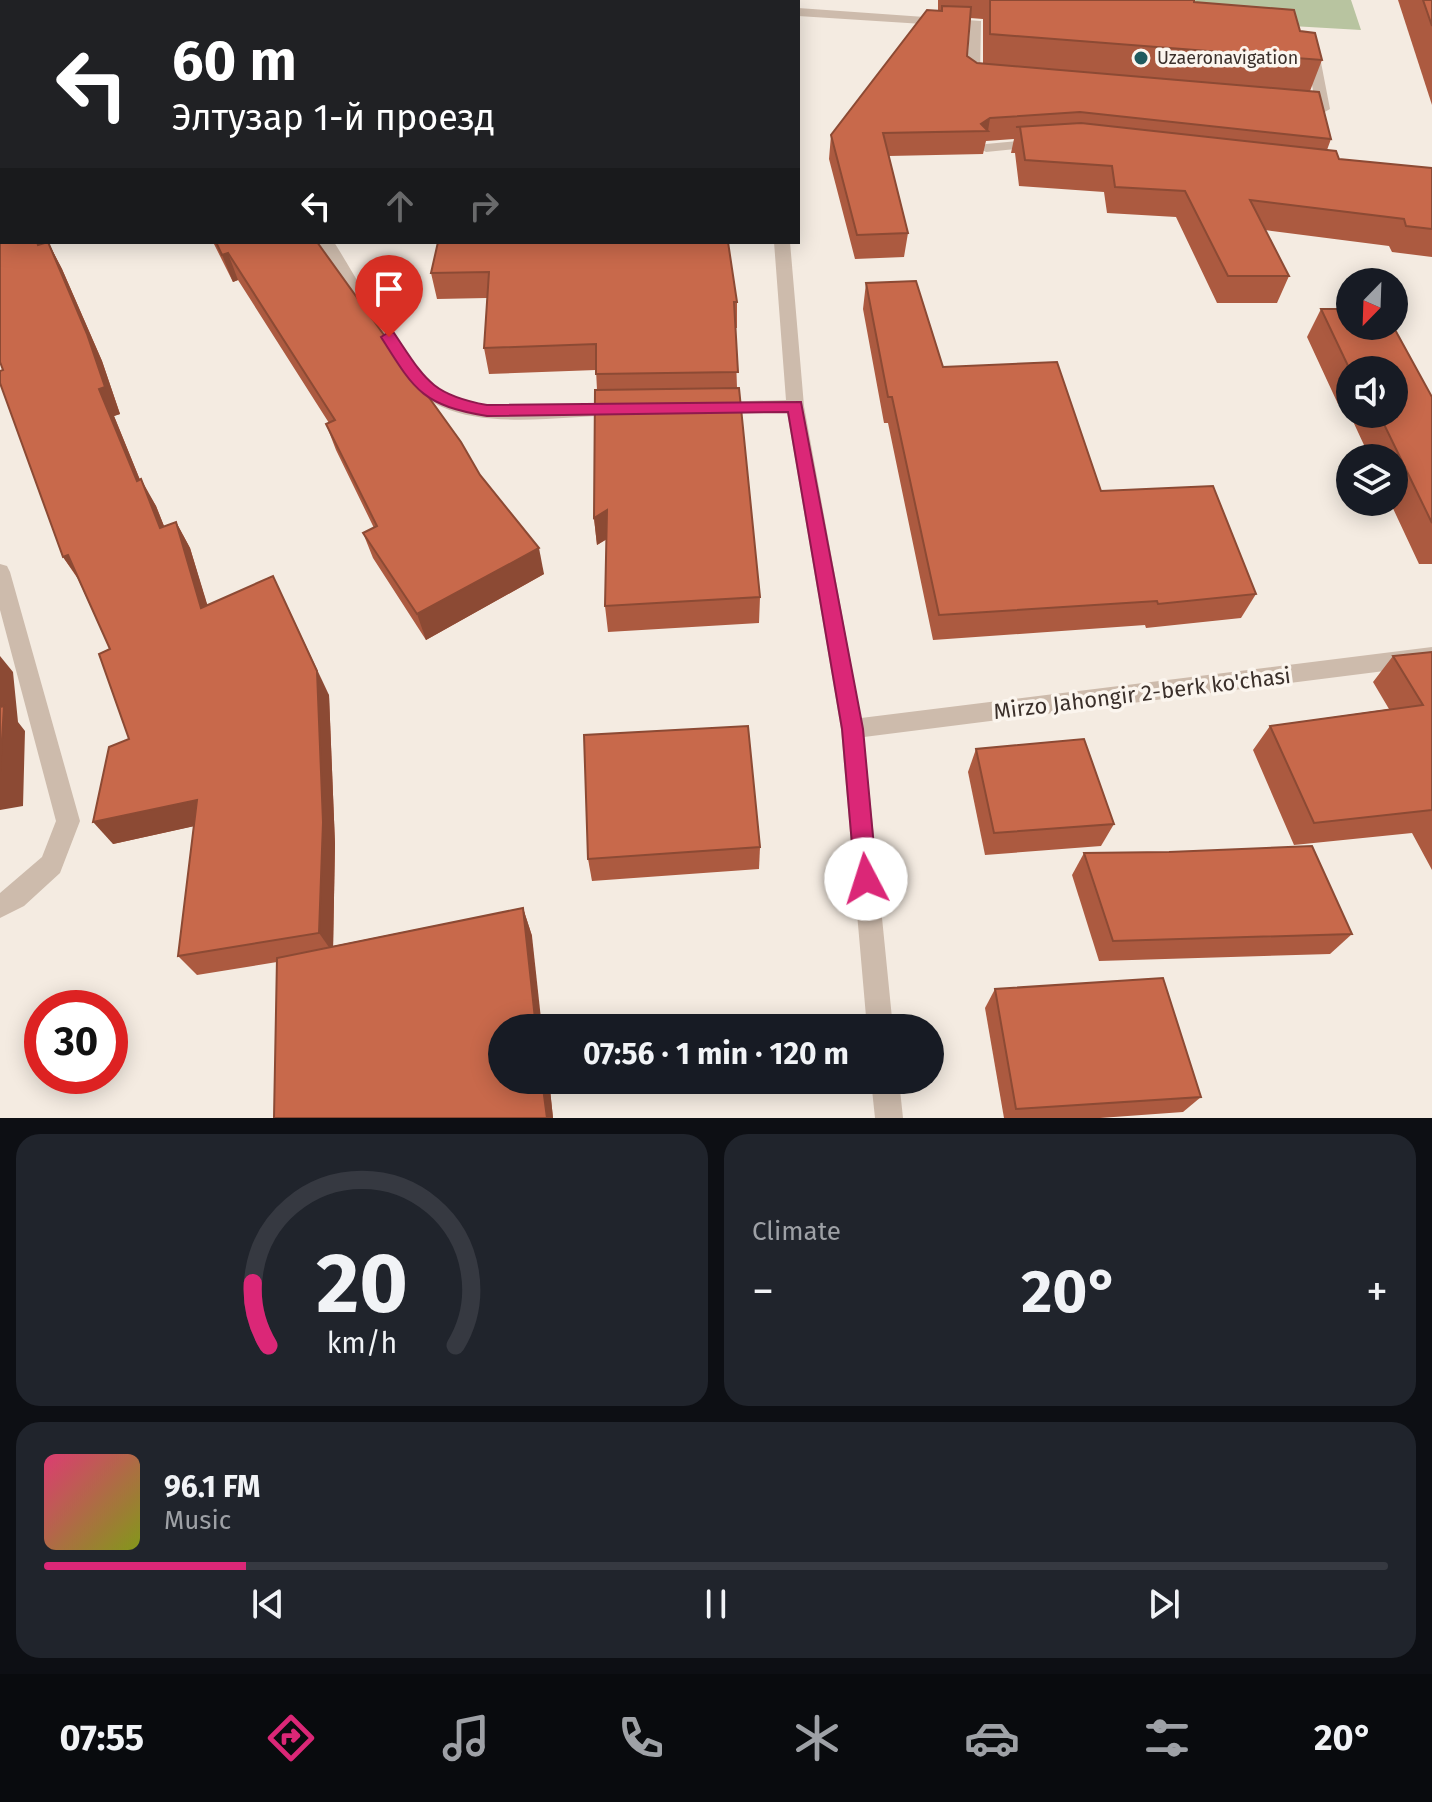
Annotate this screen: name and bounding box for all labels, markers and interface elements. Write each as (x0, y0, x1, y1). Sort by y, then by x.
text: 60 m (172, 28, 297, 95)
icon: left (40, 32, 144, 136)
place label: Uzaeronavigation (1157, 47, 1298, 69)
marker: Uzaeronavigation (1132, 49, 1150, 67)
text: Элтузар 1-й проезд (172, 96, 495, 140)
icon: left (294, 184, 338, 228)
icon: ahead (378, 184, 422, 228)
icon: right (462, 184, 506, 228)
pin (355, 255, 423, 337)
icon: arrive (367, 267, 411, 311)
north arrow (1336, 268, 1408, 340)
map controls (1336, 268, 1408, 516)
button: sound (1336, 356, 1408, 428)
button: layers (1336, 444, 1408, 516)
street label: Mirzo Jahongir 2-berk ko'chasi (992, 662, 1292, 725)
position arrow (824, 837, 908, 921)
speed limit sign: 30 (24, 990, 128, 1094)
text: 07:56 · 1 min · 120 m (583, 1036, 849, 1072)
text: Climate (752, 1216, 841, 1247)
text: 20 (316, 1234, 408, 1334)
text: 20° (1021, 1256, 1119, 1328)
text: − (752, 1265, 774, 1318)
text: + (1366, 1265, 1388, 1318)
text: km/h (327, 1326, 397, 1361)
text: 96.1 FM (164, 1469, 260, 1505)
text: Music (164, 1505, 231, 1536)
icon: previous (246, 1582, 290, 1626)
icon: pause (694, 1582, 738, 1626)
icon: next (1142, 1582, 1186, 1626)
icon: directions (263, 1710, 319, 1766)
icon: music (438, 1710, 494, 1766)
icon: phone (613, 1710, 669, 1766)
icon: climate (789, 1710, 845, 1766)
icon: car (964, 1710, 1020, 1766)
icon: filters (1139, 1710, 1195, 1766)
text: 07:55 (60, 1716, 144, 1760)
text: 20° (1314, 1716, 1372, 1760)

